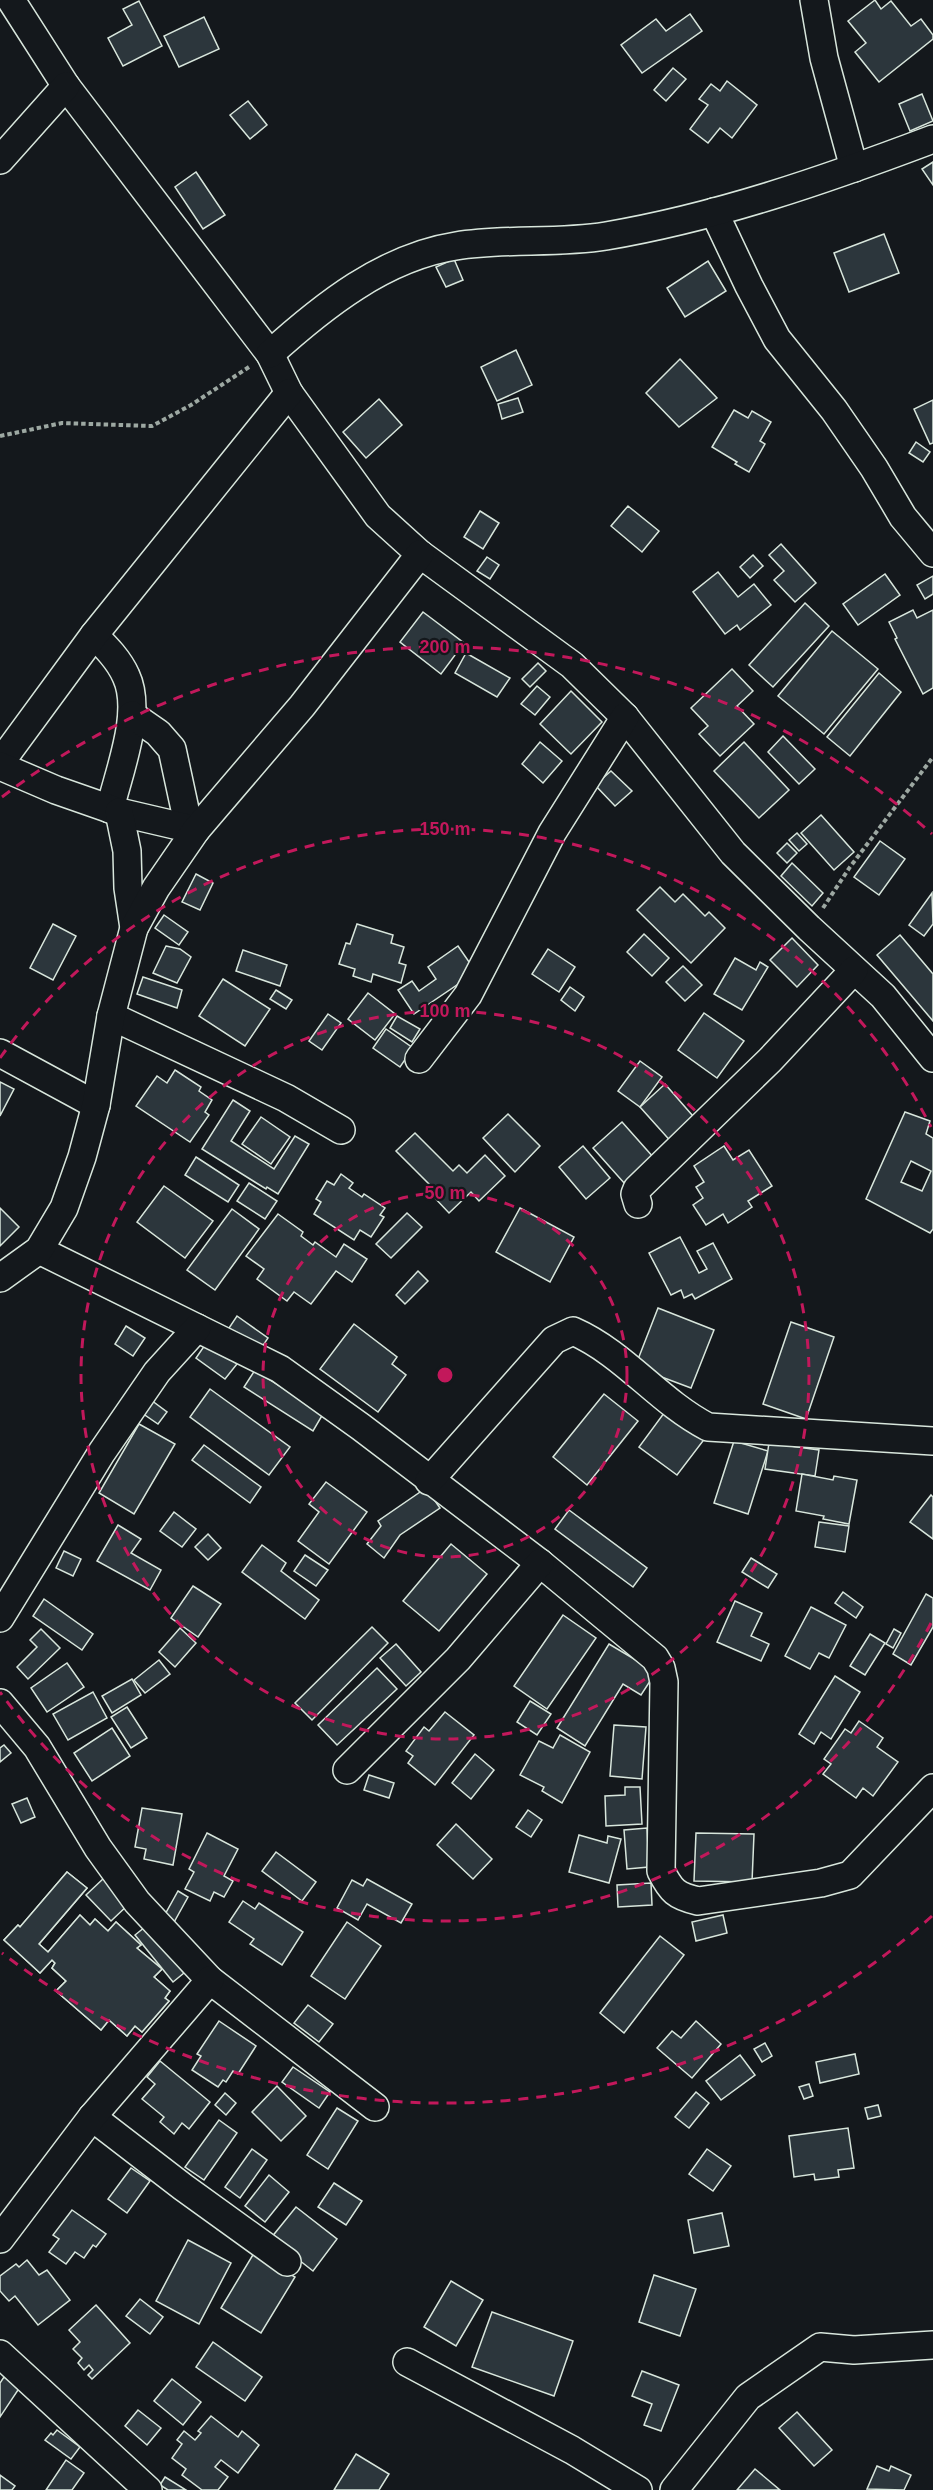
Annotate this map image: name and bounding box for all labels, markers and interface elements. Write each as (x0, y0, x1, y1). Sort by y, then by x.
text: 200 m (419, 637, 471, 657)
text: 150 m (419, 819, 471, 839)
text: 100 m (419, 1001, 471, 1021)
text: 50 m (424, 1183, 466, 1203)
centre of rings (435, 1365, 455, 1385)

